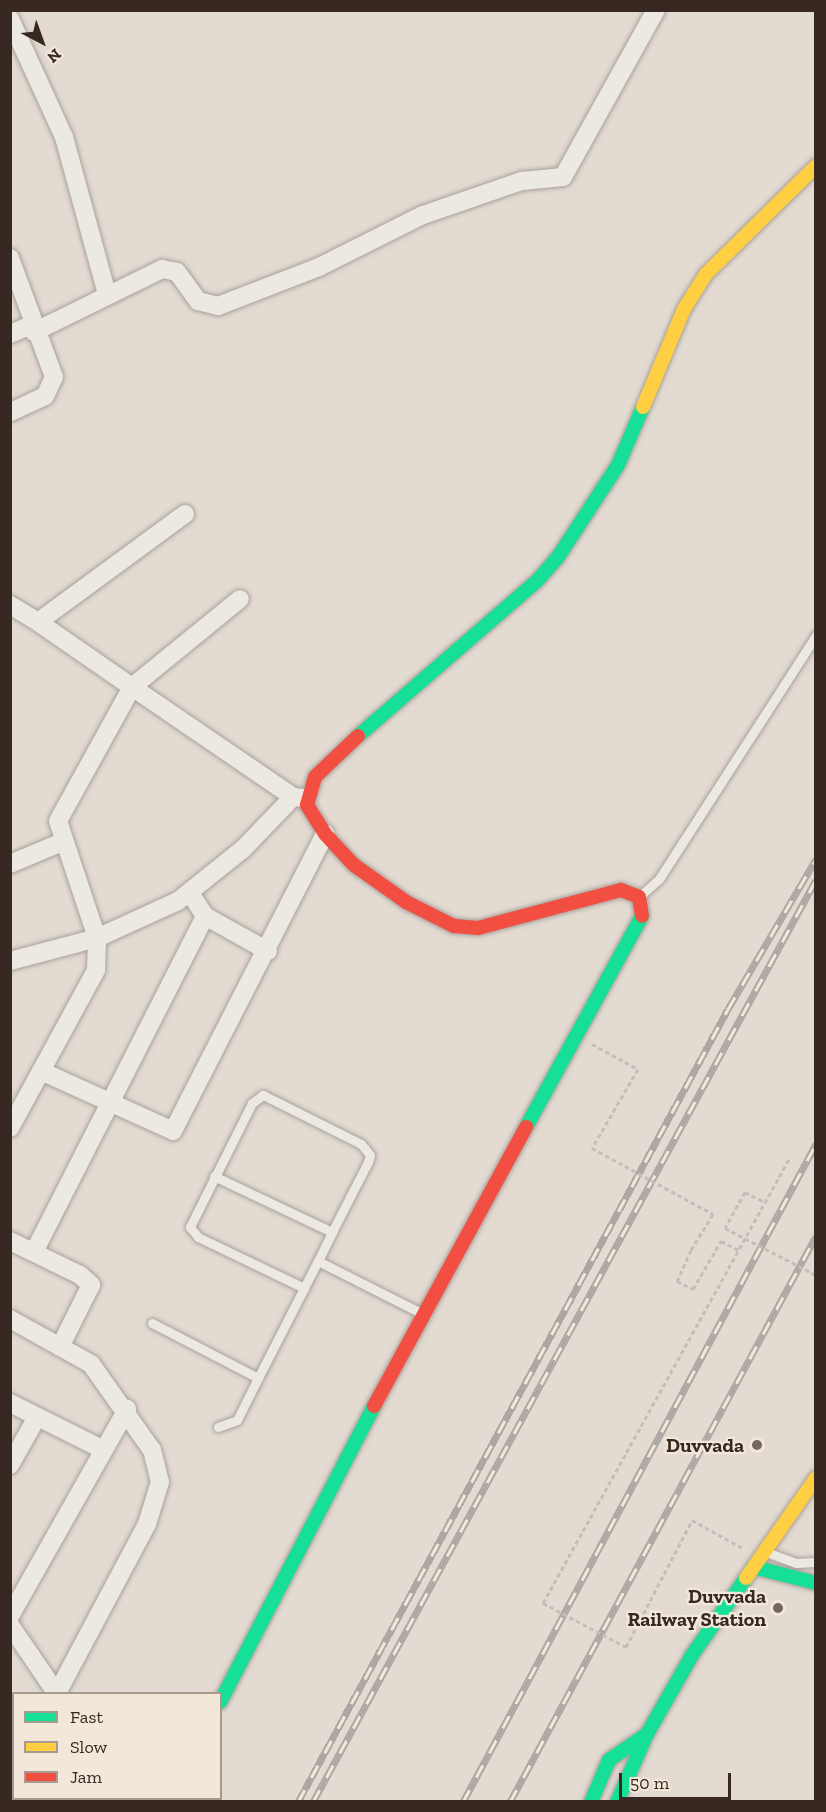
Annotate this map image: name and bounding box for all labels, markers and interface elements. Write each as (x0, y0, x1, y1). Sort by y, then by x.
north arrow (12, 12, 72, 72)
text: N (43, 45, 65, 67)
place label: Duvvada (666, 1433, 744, 1457)
marker: Duvvada (748, 1436, 766, 1454)
place label: Duvvada Railway Station (627, 1584, 766, 1631)
marker: Duvvada Railway Station (771, 1601, 785, 1615)
legend (12, 1692, 222, 1800)
text: Fast (70, 1706, 103, 1728)
text: Slow (70, 1736, 107, 1758)
scale bar (622, 1761, 734, 1799)
text: Jam (70, 1766, 102, 1788)
text: 50 m (630, 1772, 669, 1794)

